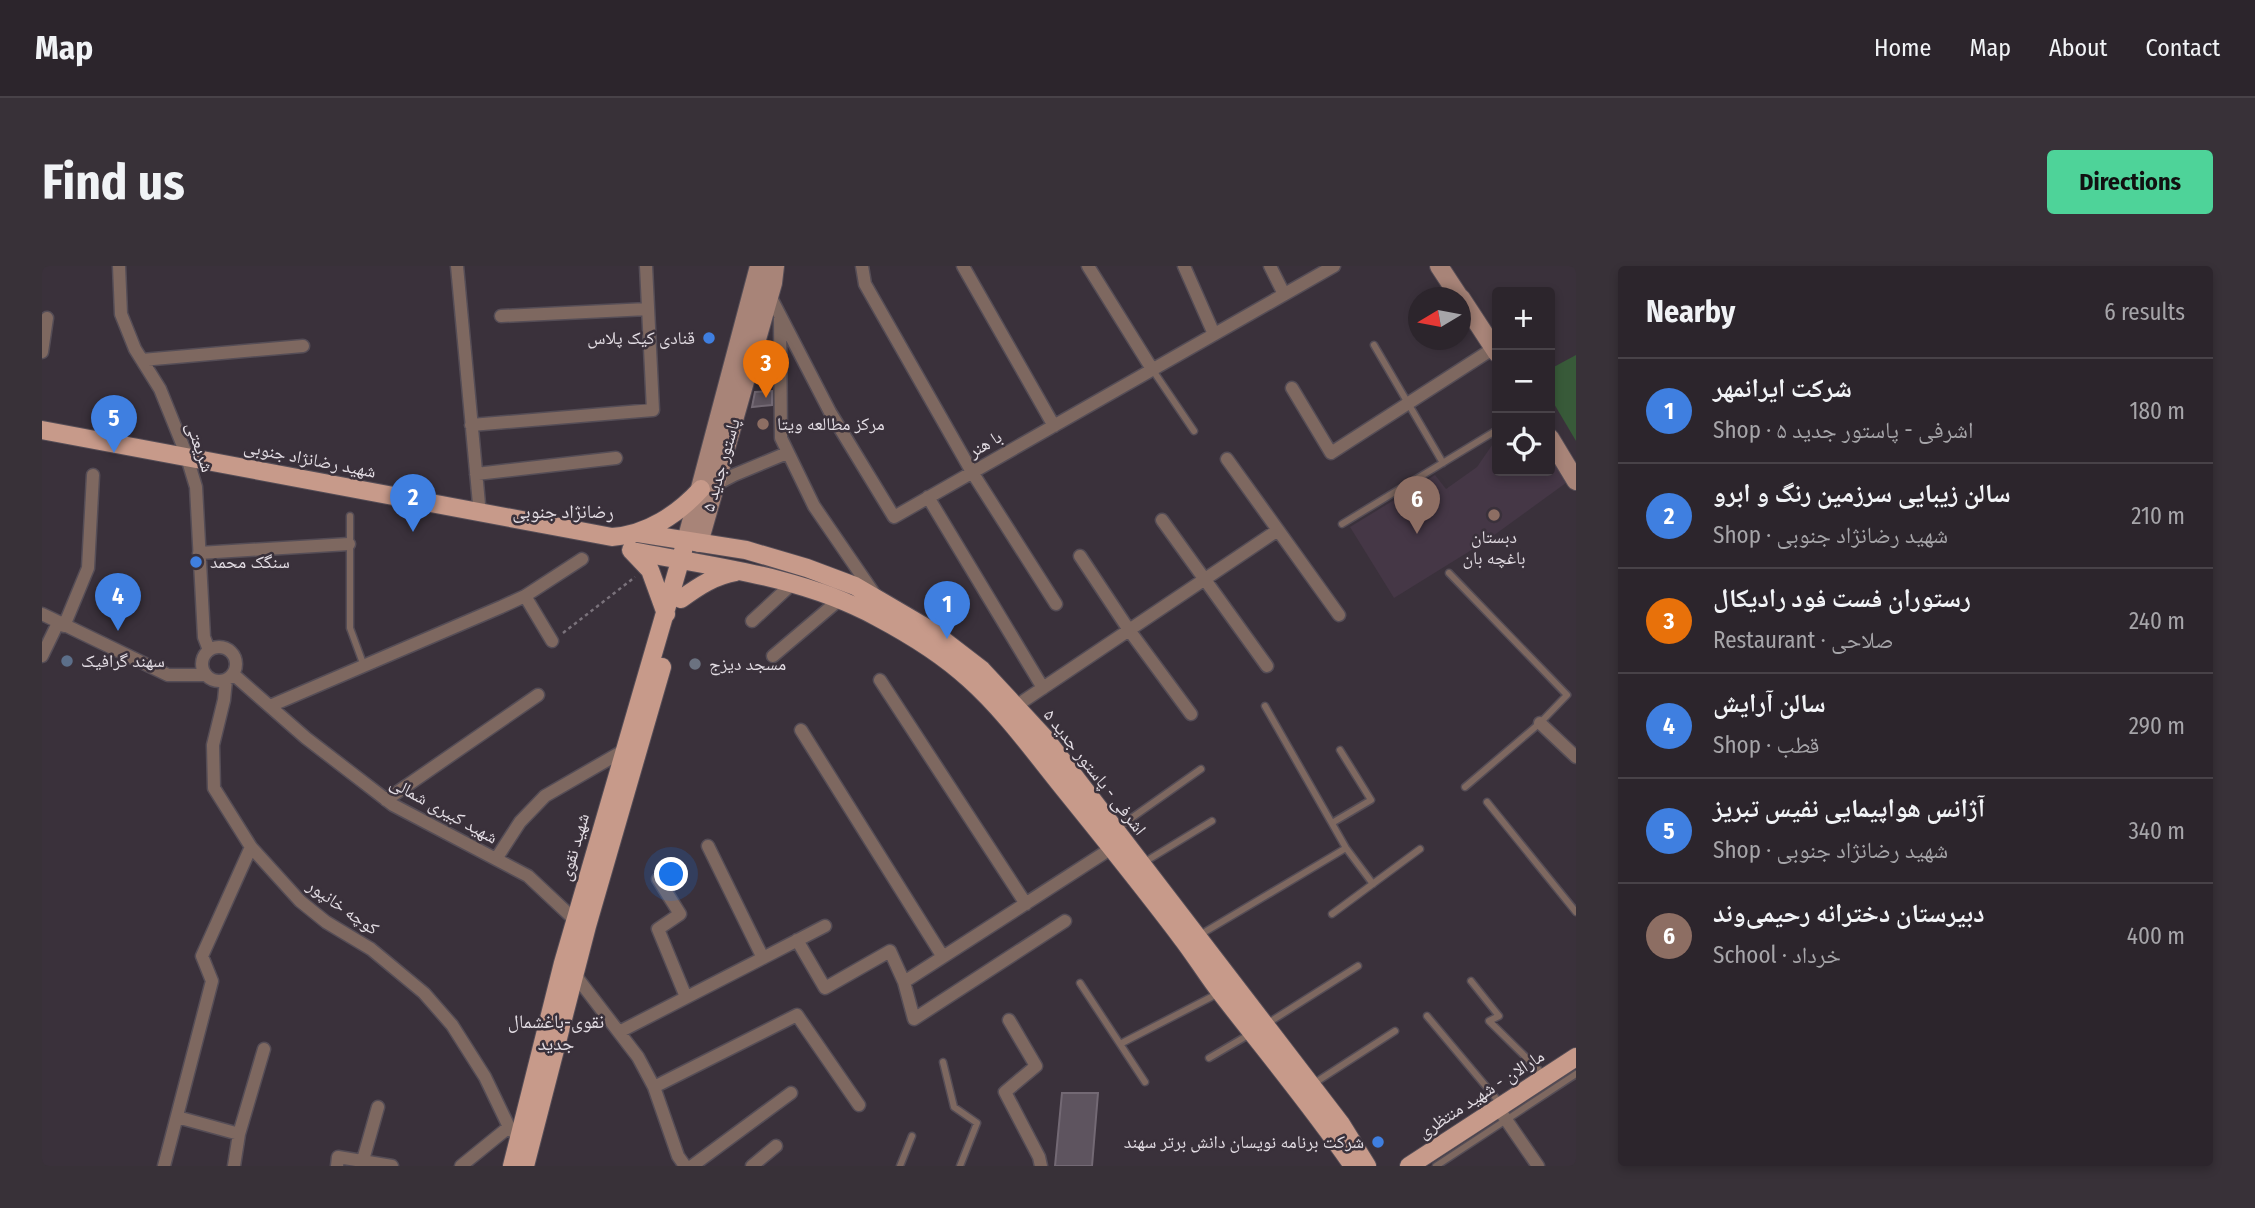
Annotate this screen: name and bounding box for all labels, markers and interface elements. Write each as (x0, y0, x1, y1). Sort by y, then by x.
text: Map (35, 28, 93, 68)
text: Home (1874, 34, 1931, 62)
text: Map (1969, 34, 2011, 62)
text: About (2049, 34, 2107, 62)
text: Contact (2145, 34, 2220, 62)
button: Directions (2047, 150, 2213, 214)
text: Find us (42, 153, 185, 212)
north arrow (1408, 287, 1471, 350)
map controls (1492, 287, 1555, 476)
button: + (1492, 287, 1555, 350)
text: Nearby (1646, 294, 1735, 330)
text: 6 results (2104, 298, 2185, 326)
place label: قنادی کیک پلاس (587, 327, 695, 349)
marker: قنادی کیک پلاس (701, 330, 717, 346)
pin: 3 (743, 340, 789, 398)
button: − (1492, 350, 1555, 413)
text: شرکت ایرانمهر (1713, 373, 1852, 404)
pin: 5 (91, 395, 137, 453)
text: 1 (1664, 397, 1674, 425)
text: 180 m (2129, 397, 2185, 425)
place label: مرکز مطالعه ویتا (777, 413, 885, 435)
button: locate (1492, 413, 1555, 476)
street label: پاستور جدید ۵ (697, 416, 745, 514)
marker: مرکز مطالعه ویتا (755, 416, 771, 432)
text: Shop · اشرفی - پاستور جدید ۵ (1713, 416, 1973, 444)
street label: شریعتی (181, 419, 219, 475)
street label: با هنر (963, 426, 1006, 463)
street label: شهید رضانژاد جنوبی (242, 435, 378, 483)
pin: 2 (390, 474, 436, 532)
pin: 6 (1394, 476, 1440, 534)
text: سالن زیبایی سرزمین رنگ و ابرو (1713, 478, 2011, 509)
district label: رضانژاد جنوبی (512, 500, 614, 523)
text: 2 (1664, 502, 1674, 530)
text: 210 m (2131, 502, 2185, 530)
marker: دبستان باغچه بان (1486, 507, 1502, 523)
text: Shop · شهید رضانژاد جنوبی (1713, 521, 1948, 549)
place label: دبستان باغچه بان (1463, 526, 1526, 569)
place label: سنگک محمد (210, 551, 290, 573)
marker: سنگک محمد (188, 554, 204, 570)
pin: 4 (95, 573, 141, 631)
pin: 1 (924, 581, 970, 639)
text: رستوران فست فود رادیکال (1713, 583, 1971, 614)
text: 3 (1664, 607, 1674, 635)
text: 240 m (2129, 607, 2185, 635)
text: Restaurant · صلاحی (1713, 626, 1894, 654)
place label: سهند گرافیک (81, 650, 165, 672)
marker: سهند گرافیک (59, 653, 75, 669)
place label: مسجد دیزج (709, 653, 786, 676)
marker: مسجد دیزج (687, 656, 703, 672)
text: سالن آرایش (1713, 688, 1826, 719)
street label: اشرفی - پاستور جدید ۵ (1039, 705, 1151, 840)
text: 4 (1663, 712, 1675, 740)
text: 290 m (2129, 712, 2185, 740)
text: Shop · قطب (1713, 731, 1819, 759)
street label: شهید کبیری شمالی (386, 771, 502, 849)
text: آژانس هواپیمایی نفیس تبریز (1713, 793, 1985, 824)
street label: شهید نقوی (554, 811, 594, 883)
text: 5 (1663, 817, 1675, 845)
text: 340 m (2129, 817, 2185, 845)
text: Shop · شهید رضانژاد جنوبی (1713, 836, 1948, 864)
your location (654, 857, 688, 891)
street label: کوچه خانپور (302, 874, 384, 940)
text: دبیرستان دخترانه رحیمی‌وند (1713, 898, 1985, 929)
text: 6 (1663, 922, 1675, 950)
text: 400 m (2127, 922, 2185, 950)
text: School · خرداد (1713, 941, 1841, 969)
district label: نقوی-باغشمال جدید (508, 1010, 604, 1055)
street label: مارالان - شهید منتظری (1414, 1045, 1548, 1143)
place label: شرکت برنامه نویسان دانش برتر سهند (1124, 1131, 1364, 1153)
marker: شرکت برنامه نویسان دانش برتر سهند (1370, 1134, 1386, 1150)

